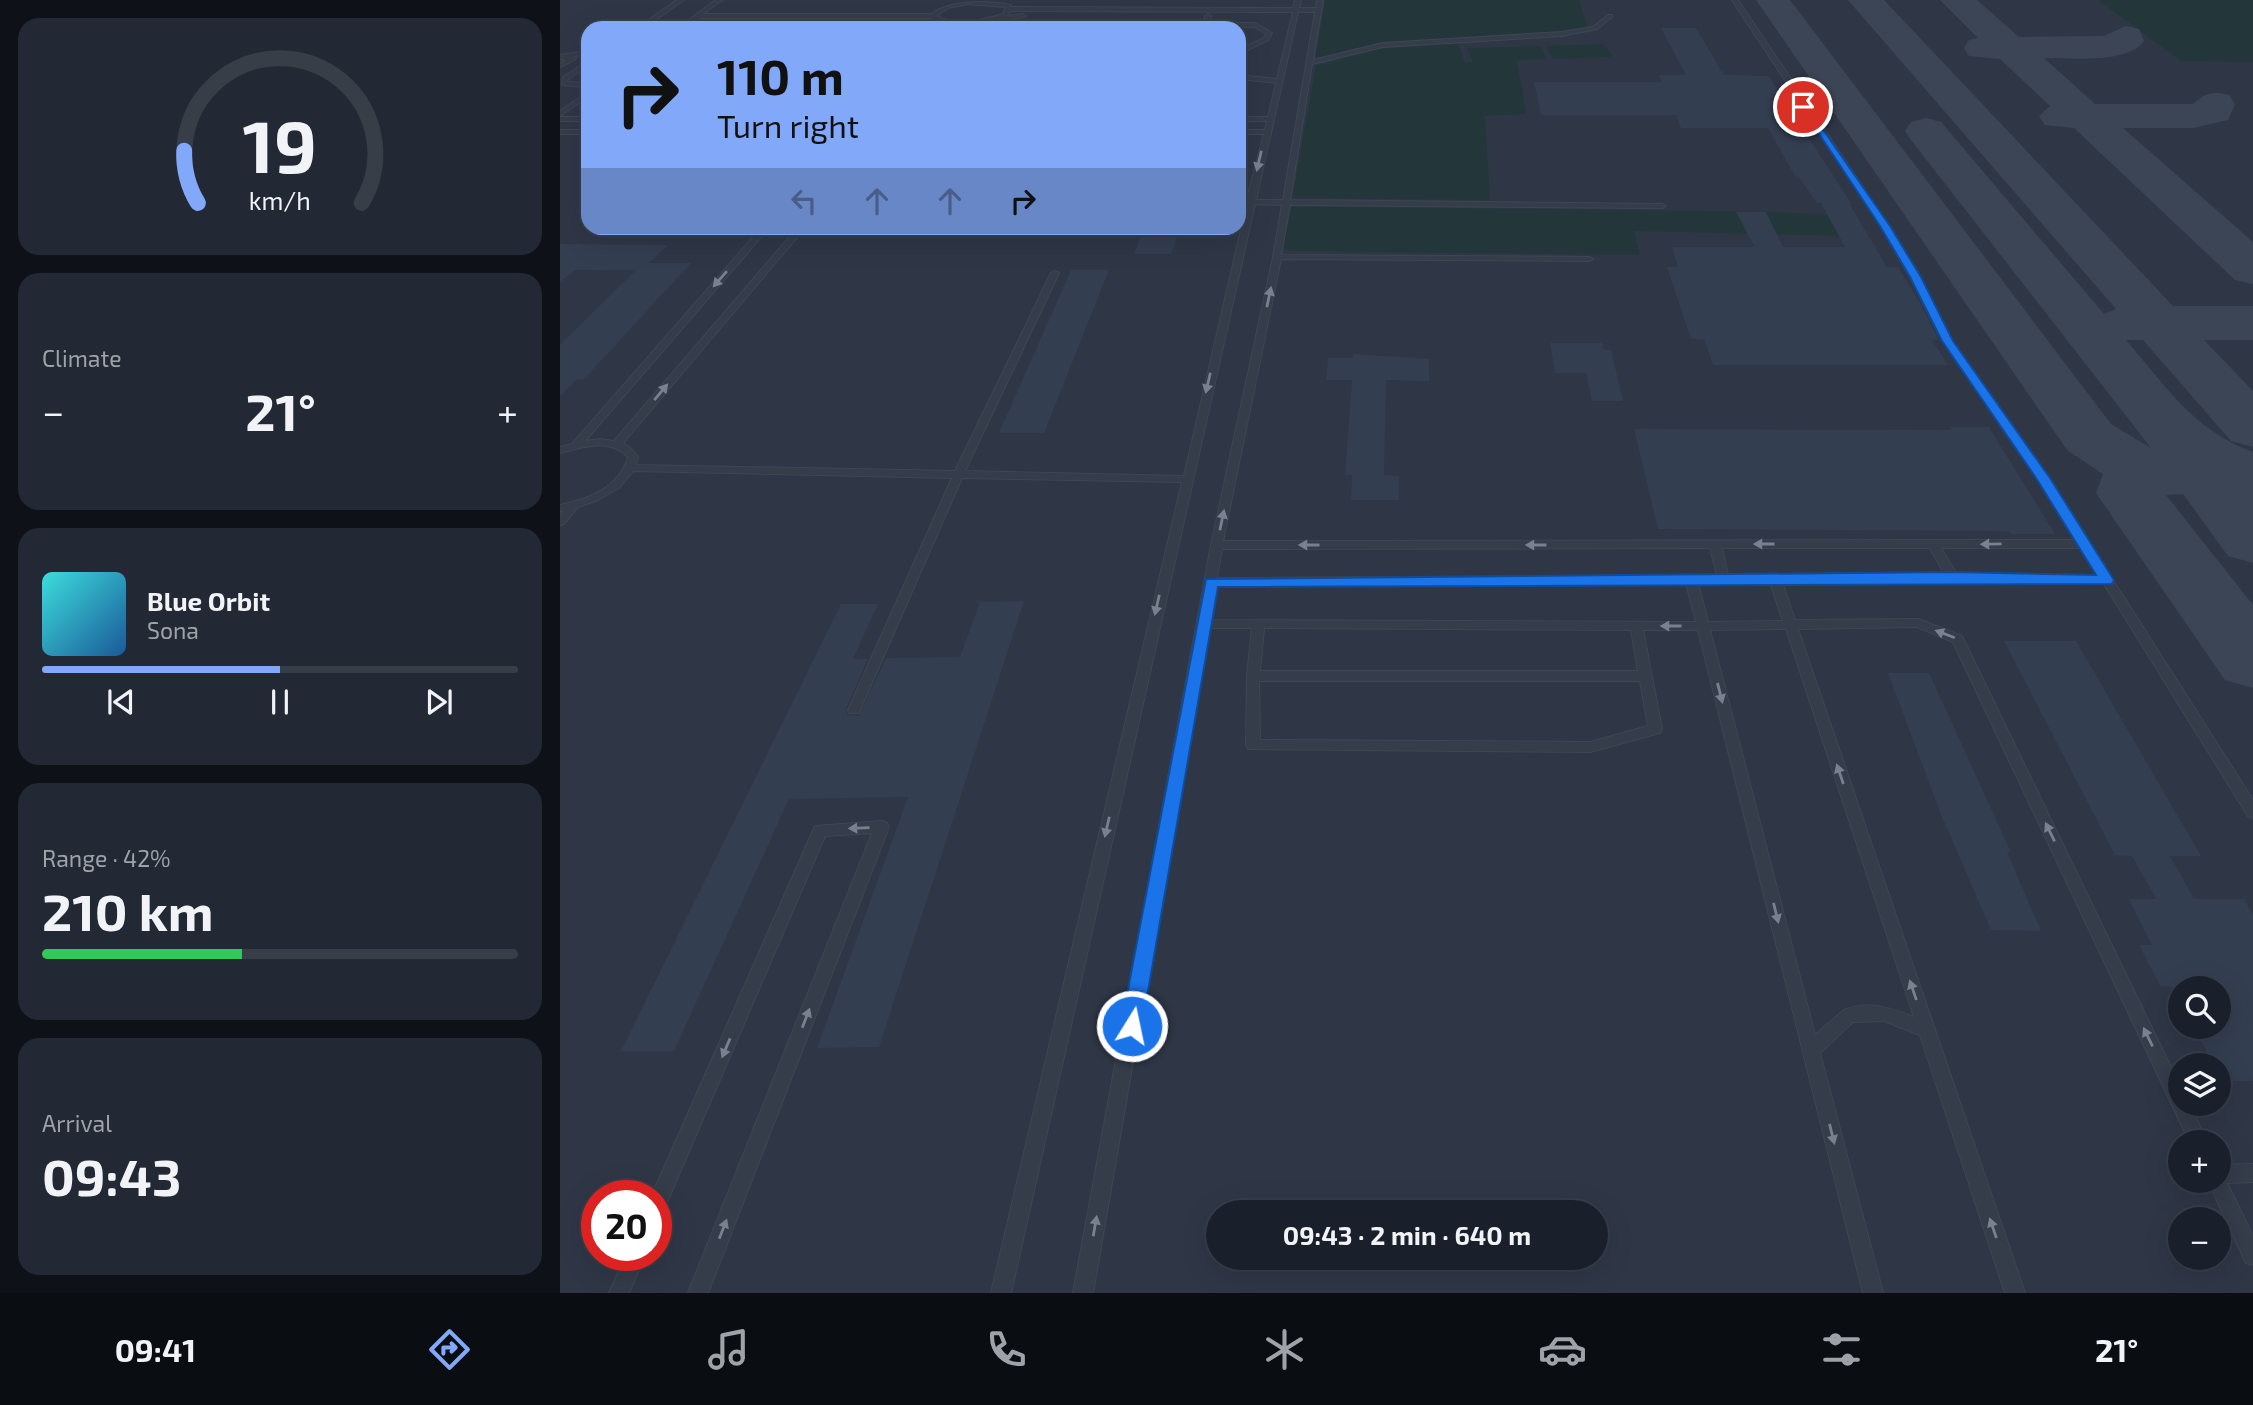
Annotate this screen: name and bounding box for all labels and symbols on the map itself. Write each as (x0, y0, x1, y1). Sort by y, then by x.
pin (1773, 77, 1833, 137)
one-way arrow (1254, 150, 1265, 172)
one-way arrow (712, 270, 728, 288)
one-way arrow (1263, 286, 1274, 308)
one-way arrow (1202, 372, 1213, 394)
one-way arrow (653, 384, 668, 401)
one-way arrow (1217, 509, 1228, 531)
one-way arrow (1752, 538, 1774, 550)
one-way arrow (1980, 538, 2002, 549)
one-way arrow (1297, 539, 1319, 551)
one-way arrow (1525, 539, 1547, 551)
one-way arrow (1151, 594, 1162, 616)
one-way arrow (1660, 620, 1682, 632)
one-way arrow (1935, 628, 1956, 639)
one-way arrow (1715, 682, 1726, 704)
one-way arrow (1834, 763, 1845, 784)
one-way arrow (1101, 816, 1112, 838)
one-way arrow (2045, 822, 2056, 842)
one-way arrow (848, 823, 870, 834)
one-way arrow (1771, 902, 1782, 924)
one-way arrow (1907, 979, 1917, 1000)
position arrow (1095, 989, 1169, 1063)
one-way arrow (801, 1007, 812, 1028)
one-way arrow (2143, 1027, 2154, 1047)
one-way arrow (720, 1038, 732, 1058)
one-way arrow (1827, 1123, 1838, 1145)
speed limit sign: 20 (581, 1180, 672, 1271)
one-way arrow (1090, 1215, 1101, 1237)
one-way arrow (1987, 1218, 1998, 1239)
one-way arrow (718, 1219, 729, 1240)

